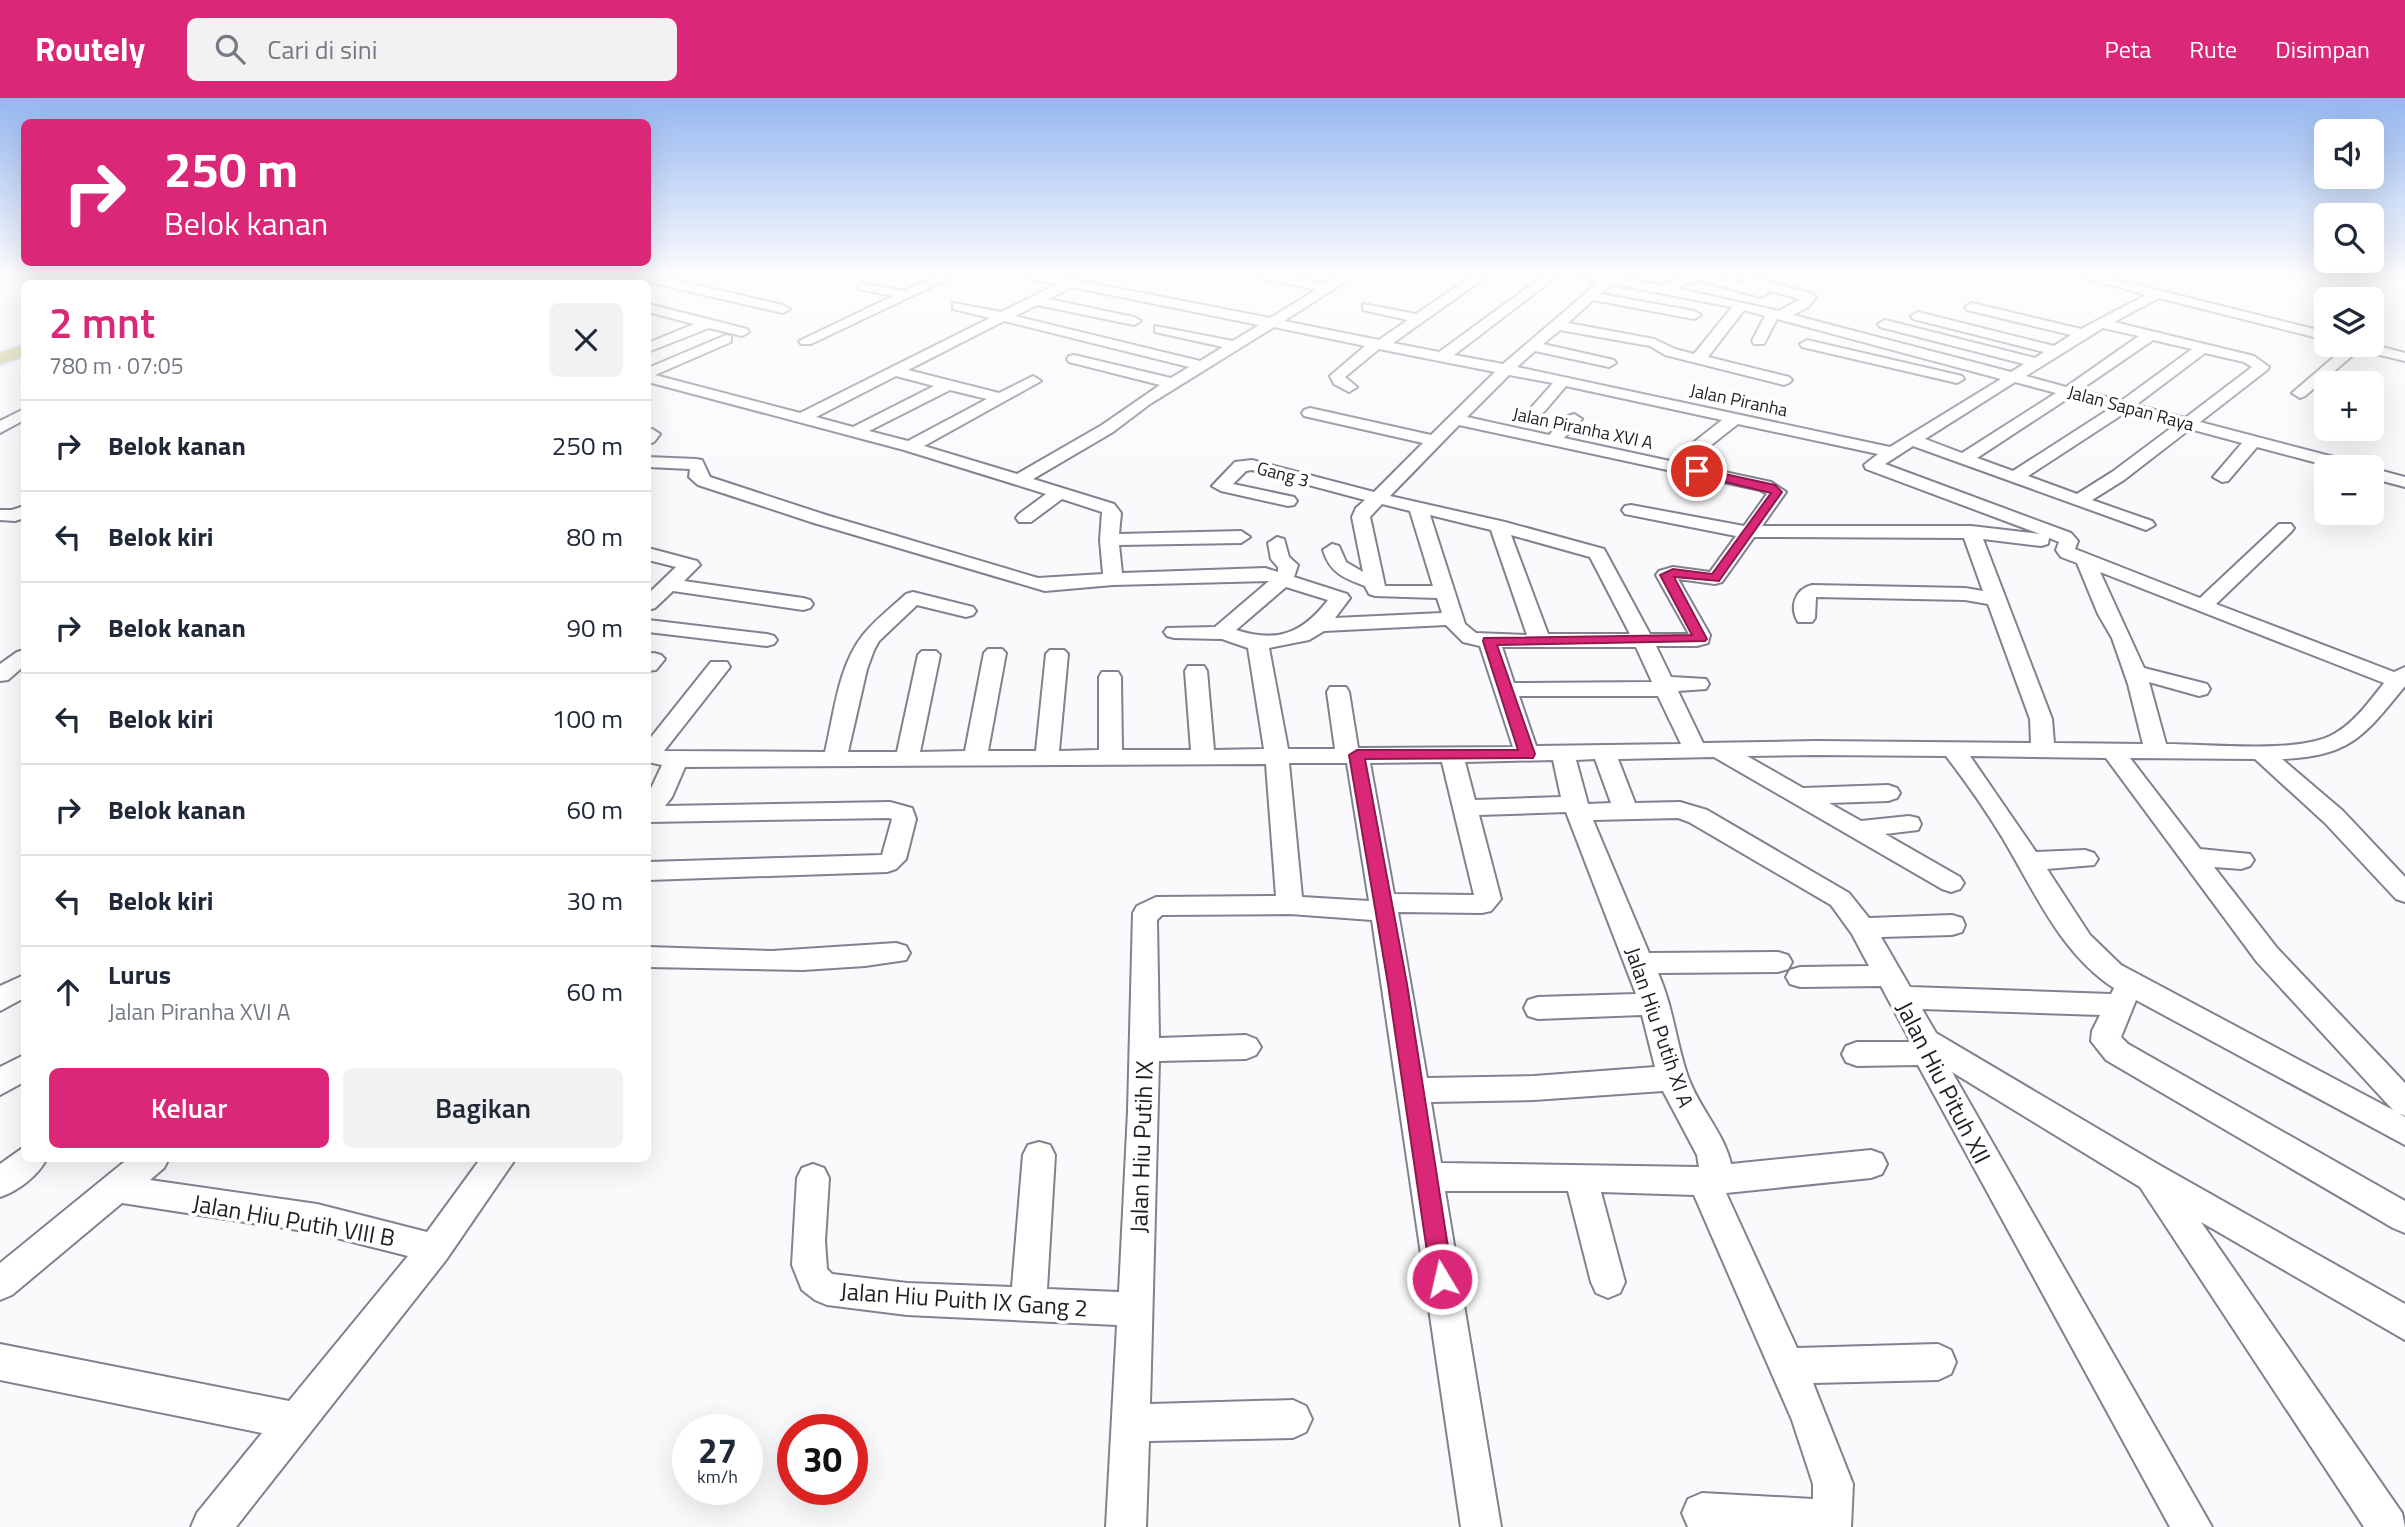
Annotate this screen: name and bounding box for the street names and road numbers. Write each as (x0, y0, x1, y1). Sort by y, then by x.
street label: Jalan Piranha (1688, 376, 1790, 424)
street label: Jalan Sapan Raya (2065, 378, 2197, 438)
street label: Jalan Piranha XVI A (1510, 400, 1656, 456)
street label: Gang 3 (1254, 454, 1312, 494)
street label: Jalan Hiu Putih XI A (1618, 942, 1703, 1112)
street label: Jalan Hiu Pituh XII (1888, 994, 2000, 1170)
street label: Jalan Hiu Putih IX (1120, 1060, 1162, 1234)
street label: Jalan Hiu Putih VIII B (190, 1184, 398, 1256)
street label: Jalan Hiu Puith IX Gang 2 (839, 1272, 1089, 1326)

